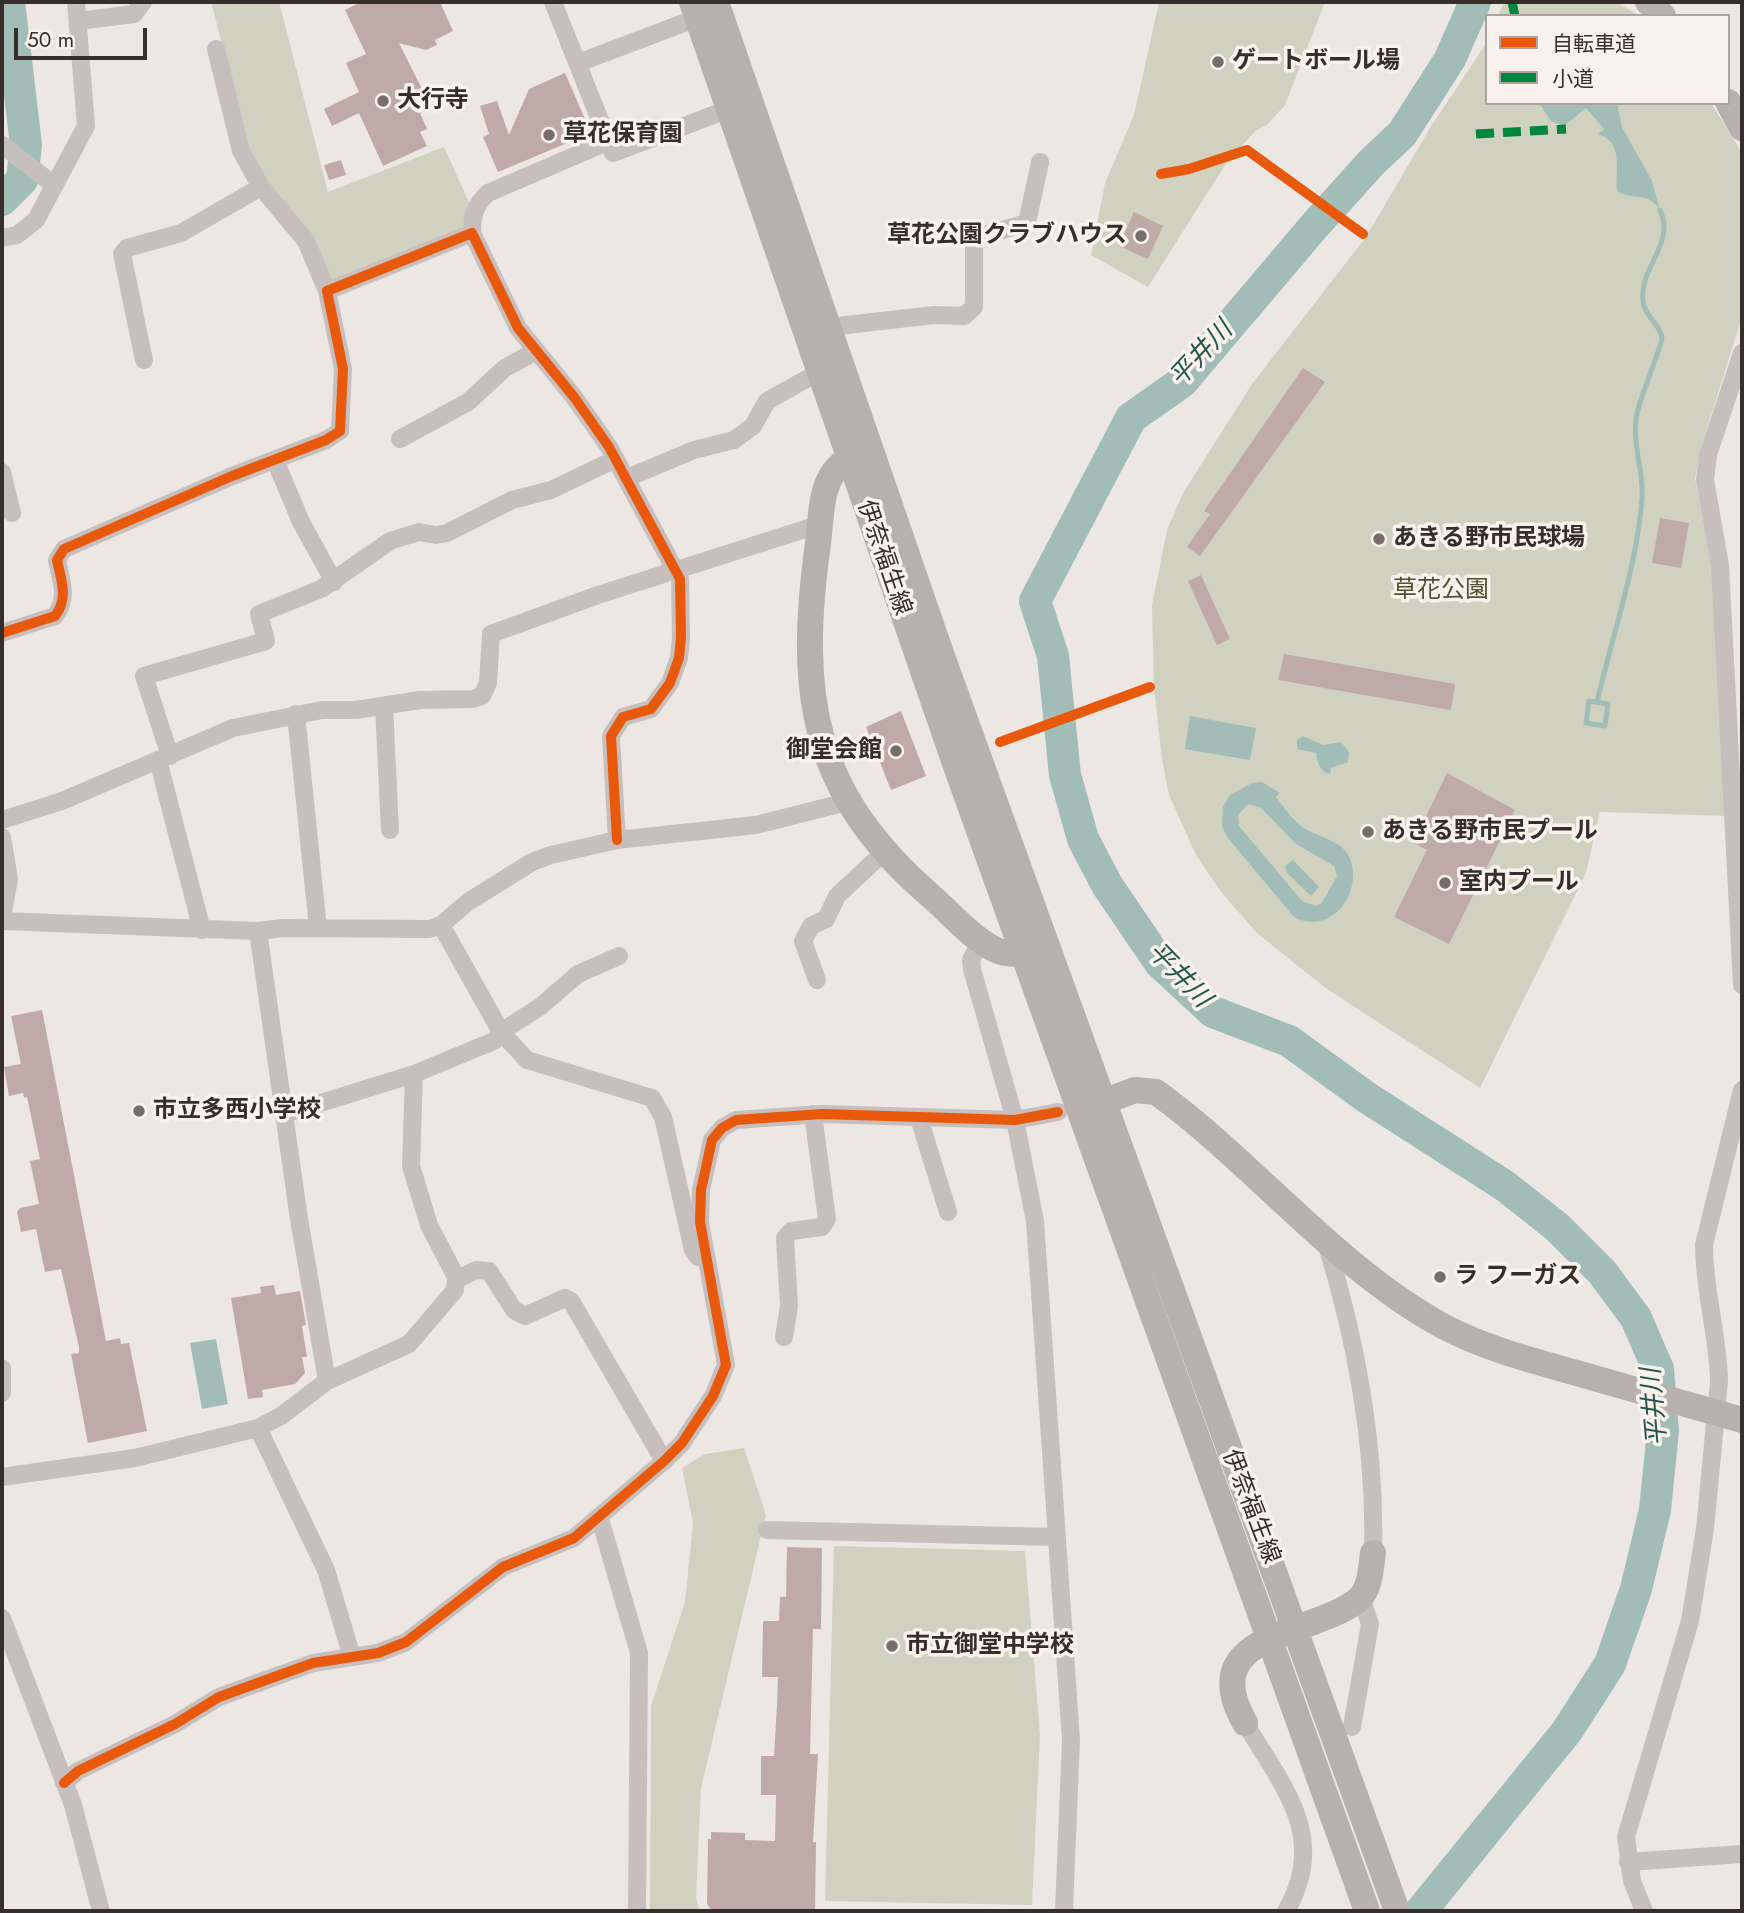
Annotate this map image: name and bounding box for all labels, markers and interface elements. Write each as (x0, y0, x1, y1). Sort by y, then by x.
scale bar (18, 14, 150, 58)
legend (1485, 14, 1730, 105)
text: 50 m (27, 25, 74, 55)
text: 自転車道 (1552, 29, 1636, 59)
place label: ゲートボール場 (1232, 48, 1400, 76)
marker: ゲートボール場 (1210, 54, 1226, 70)
text: 小道 (1552, 64, 1594, 94)
place label: 大行寺 (397, 87, 469, 115)
marker: 大行寺 (375, 93, 391, 109)
place label: 草花保育園 (563, 121, 683, 149)
marker: 草花保育園 (541, 127, 557, 143)
place label: 草花公園クラブハウス (887, 222, 1127, 250)
marker: 草花公園クラブハウス (1133, 228, 1149, 244)
water label: 平井川 (1164, 316, 1240, 394)
street label: 伊奈福生線 (850, 497, 916, 619)
place label: あきる野市民球場 (1393, 525, 1585, 553)
marker: あきる野市民球場 (1371, 531, 1387, 547)
park label: 草花公園 (1393, 577, 1489, 605)
place label: 御堂会館 (786, 737, 882, 765)
marker: 御堂会館 (888, 743, 904, 759)
place label: あきる野市民プール (1382, 818, 1598, 846)
marker: あきる野市民プール (1360, 824, 1376, 840)
place label: 室内プール (1459, 869, 1579, 897)
marker: 室内プール (1437, 875, 1453, 891)
water label: 平井川 (1140, 937, 1216, 1015)
place label: 市立多西小学校 (153, 1097, 321, 1125)
marker: 市立多西小学校 (131, 1103, 147, 1119)
place label: ラ フーガス (1454, 1263, 1581, 1291)
marker: ラ フーガス (1432, 1269, 1448, 1285)
water label: 平井川 (1637, 1367, 1675, 1447)
street label: 伊奈福生線 (1215, 1446, 1285, 1568)
place label: 市立御堂中学校 (906, 1632, 1074, 1660)
marker: 市立御堂中学校 (884, 1638, 900, 1654)

